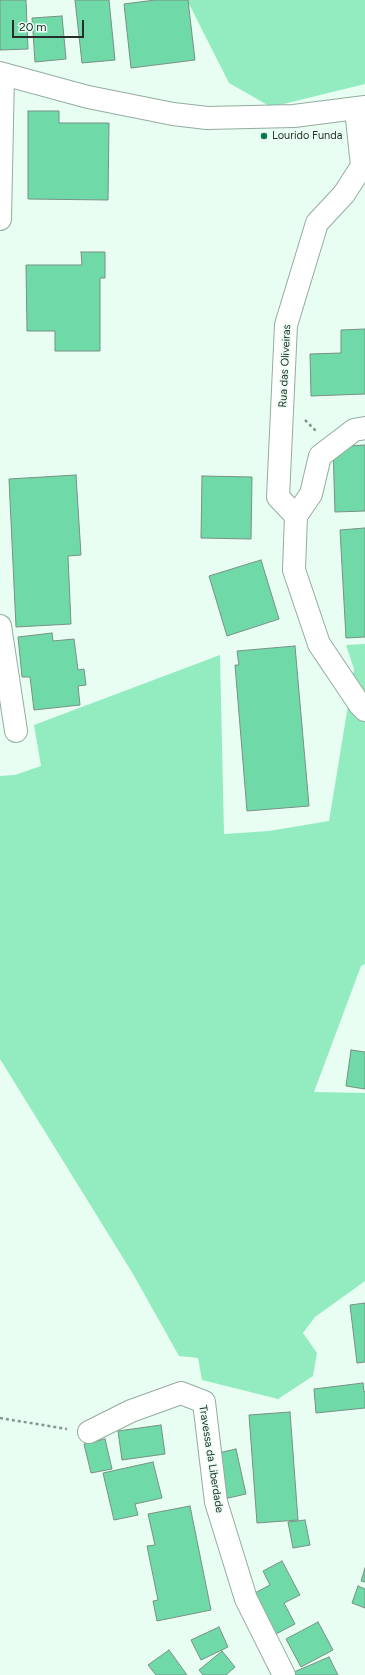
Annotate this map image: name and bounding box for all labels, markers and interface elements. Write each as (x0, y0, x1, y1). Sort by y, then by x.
scale bar (14, 12, 86, 38)
text: 20 m (19, 20, 47, 34)
place label: Lourido Funda (272, 129, 342, 143)
marker: Lourido Funda (259, 131, 269, 141)
street label: Rua das Oliveiras (276, 324, 294, 408)
street label: Travessa da Liberdade (196, 1404, 226, 1514)

